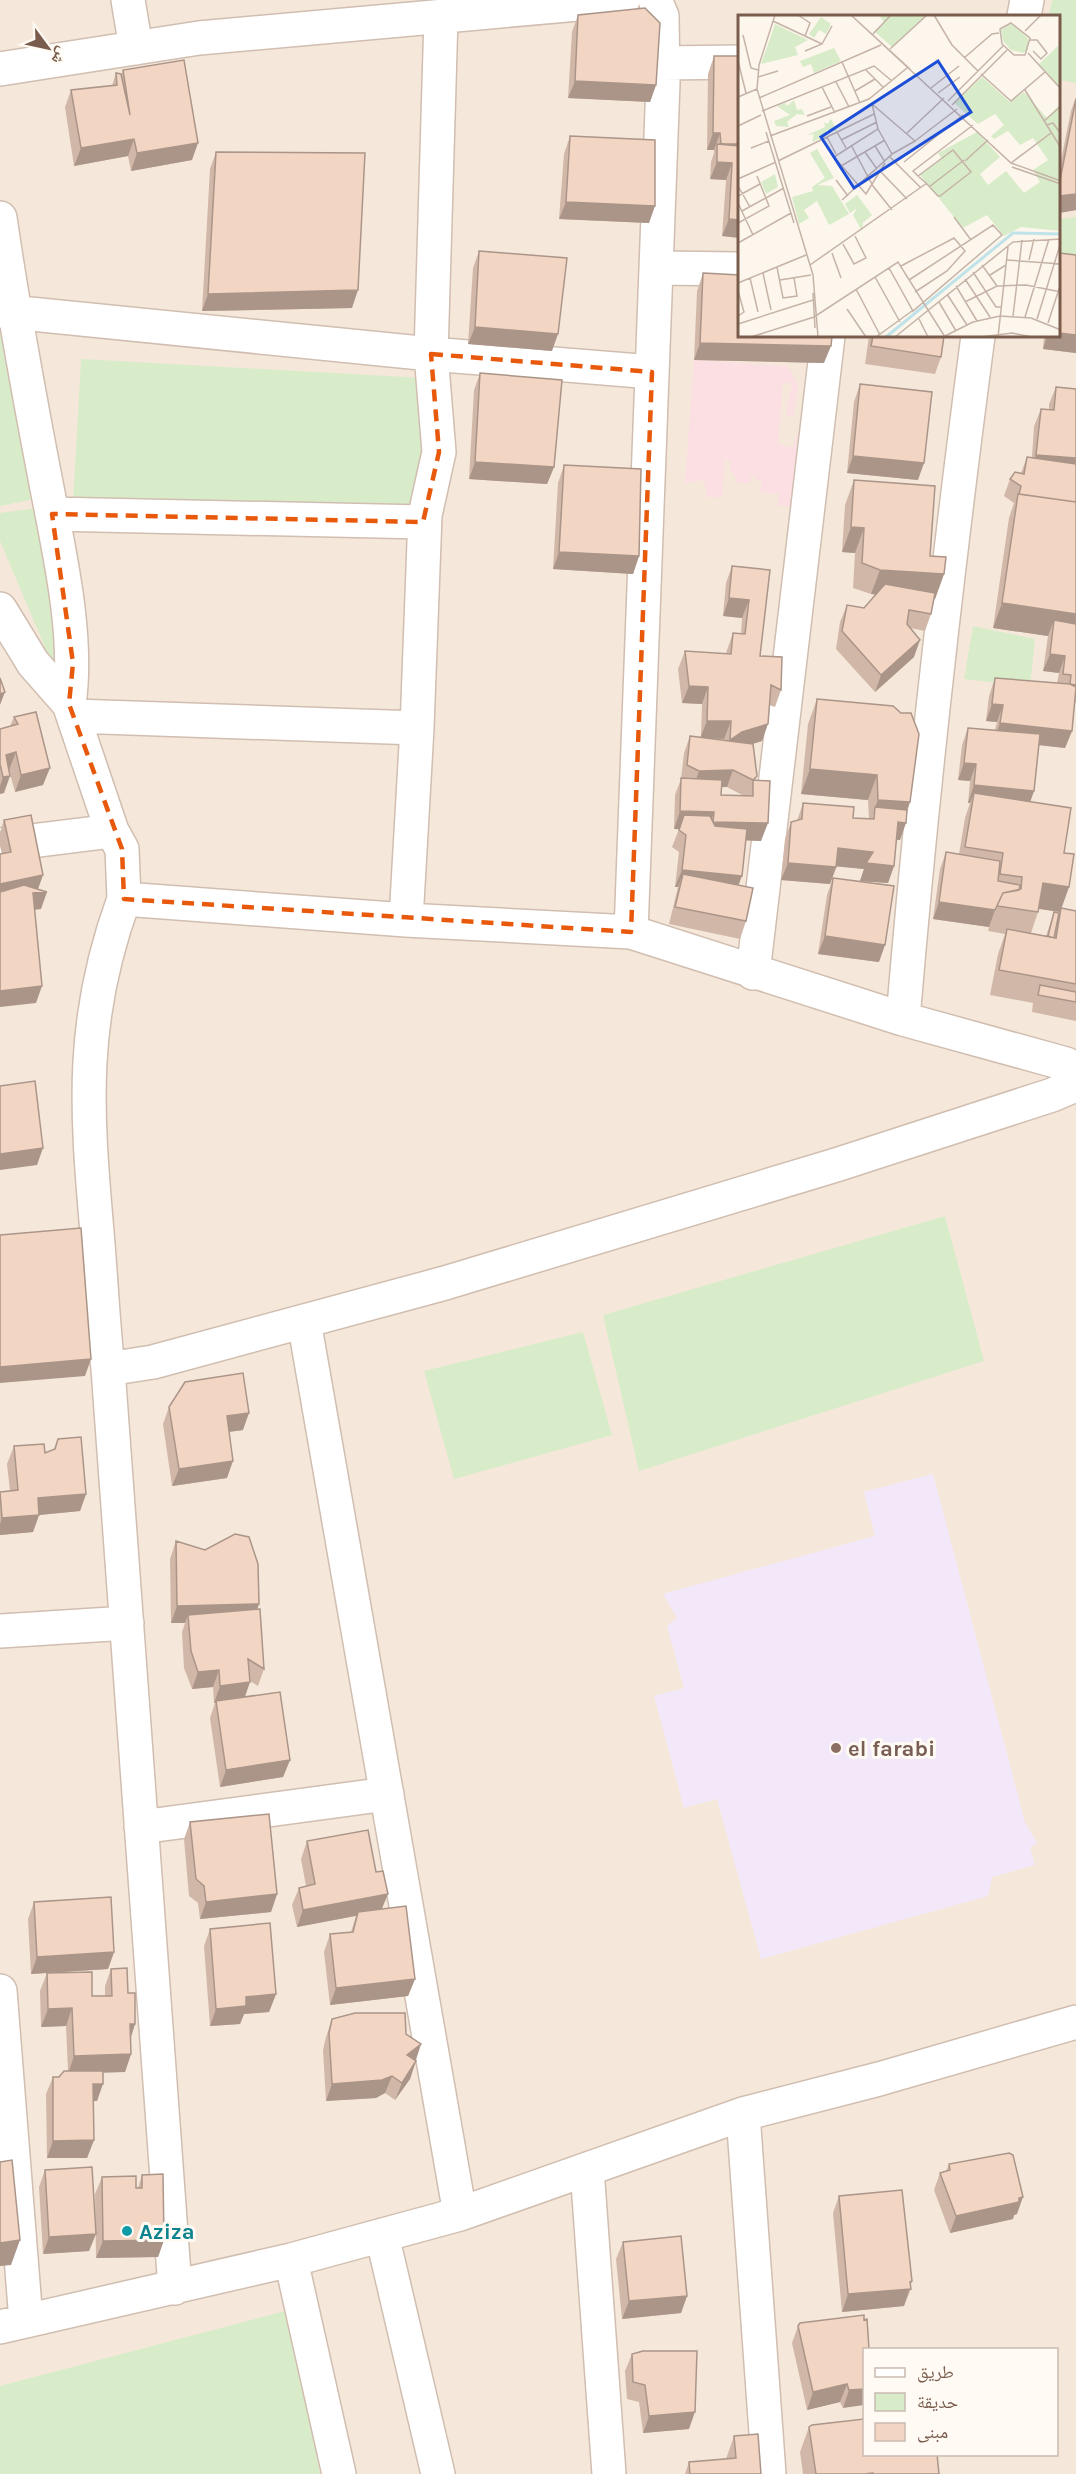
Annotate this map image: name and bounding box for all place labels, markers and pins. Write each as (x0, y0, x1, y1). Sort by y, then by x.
place label: el farabi (848, 1736, 935, 1762)
marker: el farabi (829, 1741, 843, 1755)
place label: Aziza (139, 2219, 195, 2245)
marker: Aziza (120, 2224, 134, 2238)

